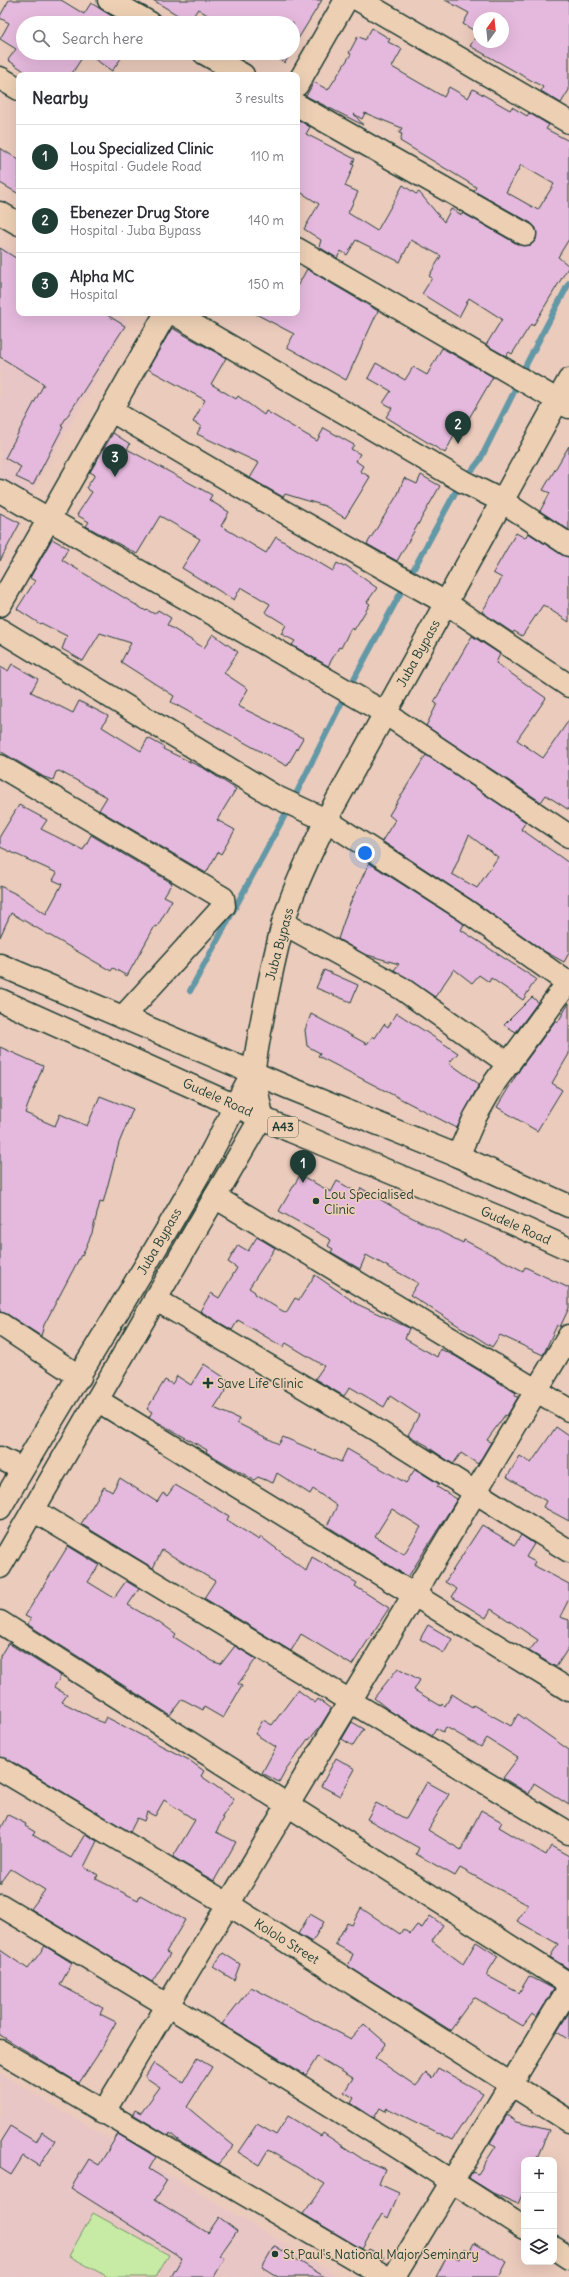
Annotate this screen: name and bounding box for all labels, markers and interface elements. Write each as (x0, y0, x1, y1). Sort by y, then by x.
north arrow (473, 12, 509, 48)
search box (16, 16, 300, 60)
icon: search (30, 27, 52, 49)
text: Search here (62, 29, 143, 48)
text: Nearby (32, 87, 88, 109)
text: 3 results (235, 90, 284, 107)
text: Lou Specialized Clinic (70, 139, 214, 158)
text: 1 (42, 148, 48, 165)
text: 110 m (251, 148, 284, 165)
text: Hospital · Gudele Road (70, 158, 202, 175)
text: Ebenezer Drug Store (70, 203, 209, 222)
text: 2 (41, 212, 49, 229)
text: 140 m (248, 212, 284, 229)
text: Hospital · Juba Bypass (70, 222, 201, 239)
text: Alpha MC (70, 267, 134, 286)
text: 3 (41, 276, 49, 293)
text: 150 m (248, 276, 284, 293)
text: Hospital (70, 286, 118, 303)
pin: 2 (445, 411, 471, 444)
pin: 3 (102, 444, 128, 477)
street label: Juba Bypass (393, 617, 444, 690)
your location (355, 843, 375, 863)
street label: Juba Bypass (262, 906, 297, 982)
street label: Gudele Road (180, 1074, 256, 1121)
road number: A43 (268, 1117, 298, 1137)
pin: 1 (290, 1150, 316, 1183)
place label: Lou Specialised Clinic (324, 1186, 414, 1218)
marker: Lou Specialised Clinic (311, 1196, 321, 1206)
street label: Gudele Road (478, 1202, 554, 1249)
street label: Juba Bypass (133, 1205, 185, 1278)
place label: Save Life Clinic (217, 1375, 304, 1392)
marker: Save Life Clinic (202, 1377, 214, 1389)
street label: Kololo Street (251, 1915, 323, 1968)
map controls (521, 2157, 557, 2265)
button: + (521, 2157, 557, 2193)
button: − (521, 2193, 557, 2229)
button: layers (521, 2229, 557, 2265)
place label: St Paul's National Major Seminary (283, 2246, 479, 2263)
marker: St Paul's National Major Seminary (270, 2249, 280, 2259)

